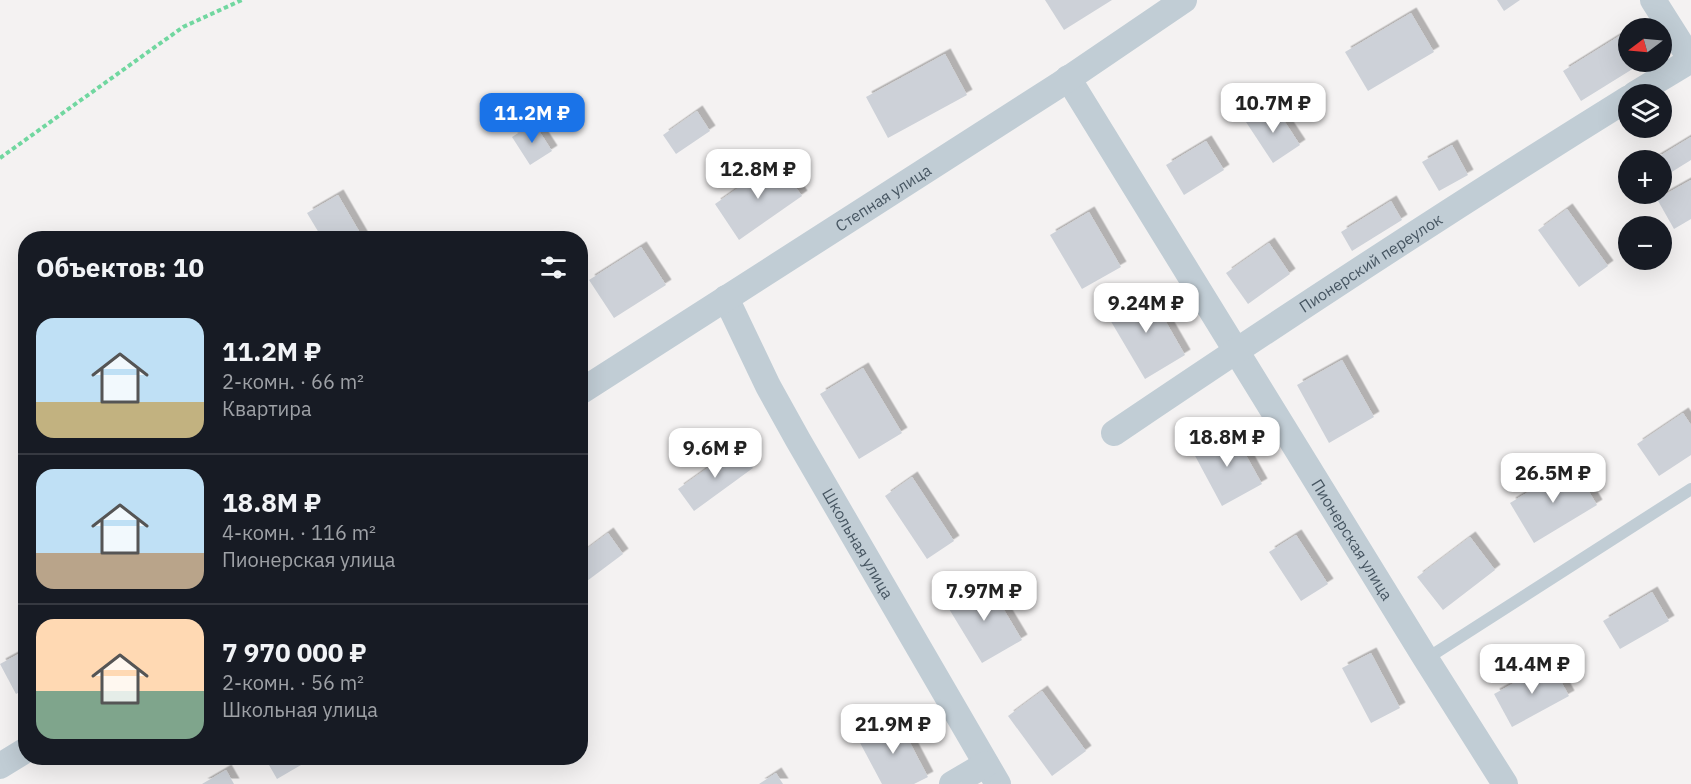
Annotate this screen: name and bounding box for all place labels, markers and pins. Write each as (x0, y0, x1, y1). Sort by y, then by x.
pin: 10.7M ₽ (1218, 83, 1328, 134)
pin: 11.2M ₽ (477, 93, 587, 144)
pin: 12.8M ₽ (703, 149, 813, 200)
pin: 9.24M ₽ (1091, 283, 1201, 334)
pin: 18.8M ₽ (1172, 417, 1282, 468)
pin: 9.6M ₽ (666, 428, 764, 479)
pin: 26.5M ₽ (1498, 453, 1608, 504)
pin: 7.97M ₽ (929, 571, 1039, 622)
pin: 14.4M ₽ (1477, 644, 1587, 695)
pin: 21.9M ₽ (838, 704, 948, 755)

